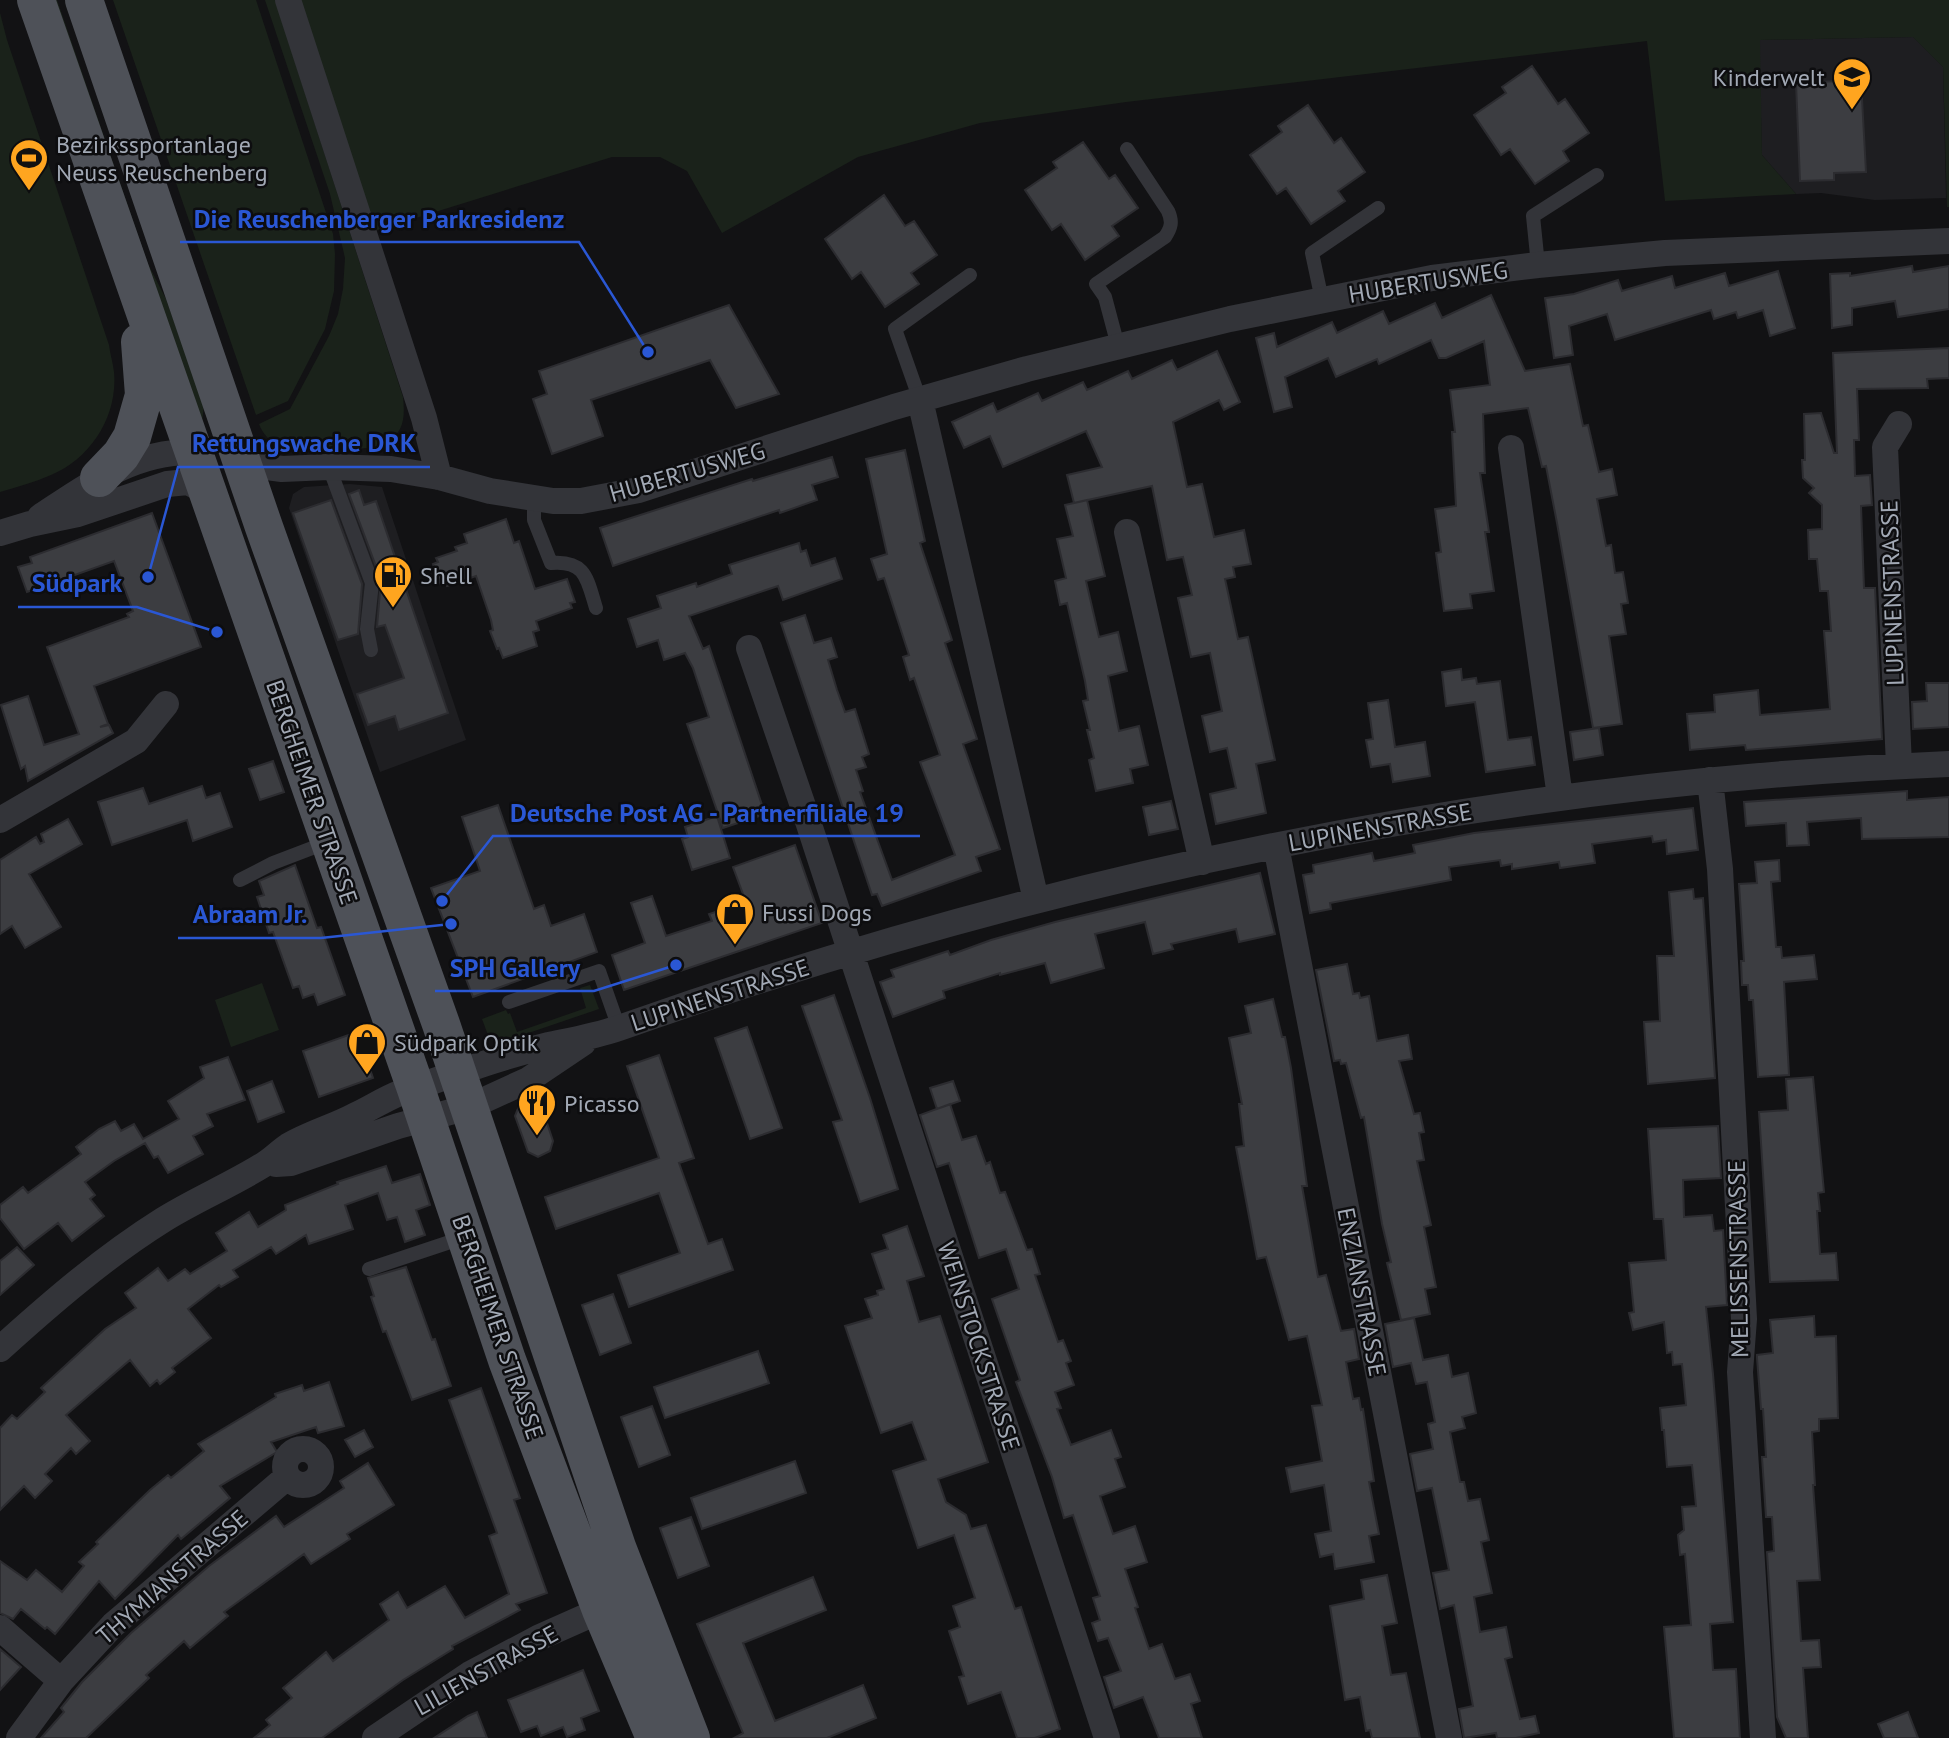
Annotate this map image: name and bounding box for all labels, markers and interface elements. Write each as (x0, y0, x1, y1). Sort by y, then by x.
school or university icon: Kinderwelt (1831, 56, 1873, 111)
place label: Kinderwelt (1713, 62, 1825, 93)
place label: Bezirkssportanlage Neuss Reuschenberg (56, 129, 268, 188)
sports icon: Bezirkssportanlage Neuss Reuschenberg (8, 137, 50, 192)
callout: Die Reuschenberger Parkresidenz (180, 195, 579, 242)
text: Die Reuschenberger Parkresidenz (194, 202, 564, 235)
street label: HUBERTUSWEG (1346, 254, 1510, 310)
callout: Rettungswache DRK (178, 420, 430, 467)
text: Rettungswache DRK (192, 426, 416, 459)
street label: HUBERTUSWEG (606, 435, 768, 509)
street label: LUPINENSTRASSE (1873, 500, 1911, 686)
fuel station icon: Shell (372, 554, 414, 609)
callout: Südpark (18, 560, 137, 607)
place label: Shell (420, 560, 472, 591)
text: Südpark (32, 566, 123, 599)
street label: BERGHEIMER STRASSE (259, 676, 365, 908)
callout: Deutsche Post AG - Partnerfiliale 19 (493, 789, 920, 836)
text: Deutsche Post AG - Partnerfiliale 19 (510, 796, 904, 829)
street label: LUPINENSTRASSE (1286, 796, 1474, 858)
callout: Abraam Jr. (178, 891, 321, 938)
shop icon: Fussi Dogs (714, 891, 756, 946)
text: Abraam Jr. (193, 897, 307, 930)
place label: Fussi Dogs (762, 897, 872, 928)
callout: SPH Gallery (435, 944, 594, 991)
text: SPH Gallery (450, 951, 581, 984)
street label: LUPINENSTRASSE (627, 952, 813, 1038)
shop icon: Südpark Optik (346, 1021, 388, 1076)
place label: Südpark Optik (394, 1027, 539, 1058)
restaurant icon: Picasso (516, 1082, 558, 1137)
place label: Picasso (564, 1088, 640, 1119)
street label: MELISSENSTRASSE (1721, 1160, 1755, 1358)
street label: ENZIANSTRASSE (1330, 1205, 1394, 1379)
street label: BERGHEIMER STRASSE (445, 1211, 551, 1443)
street label: WEINSTOCKSTRASSE (931, 1238, 1027, 1454)
street label: THYMIANSTRASSE (90, 1503, 254, 1651)
street label: LILIENSTRASSE (409, 1618, 563, 1722)

